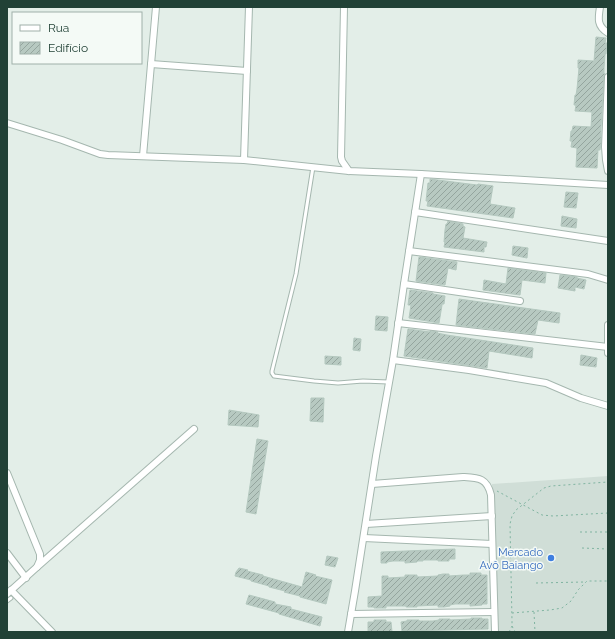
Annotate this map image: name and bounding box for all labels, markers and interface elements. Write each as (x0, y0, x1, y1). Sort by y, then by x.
legend (12, 12, 142, 64)
text: Rua (48, 21, 69, 35)
text: Edifício (48, 41, 88, 55)
place label: Mercado Avô Baiango (479, 546, 543, 572)
marker: Mercado Avô Baiango (546, 553, 556, 563)

